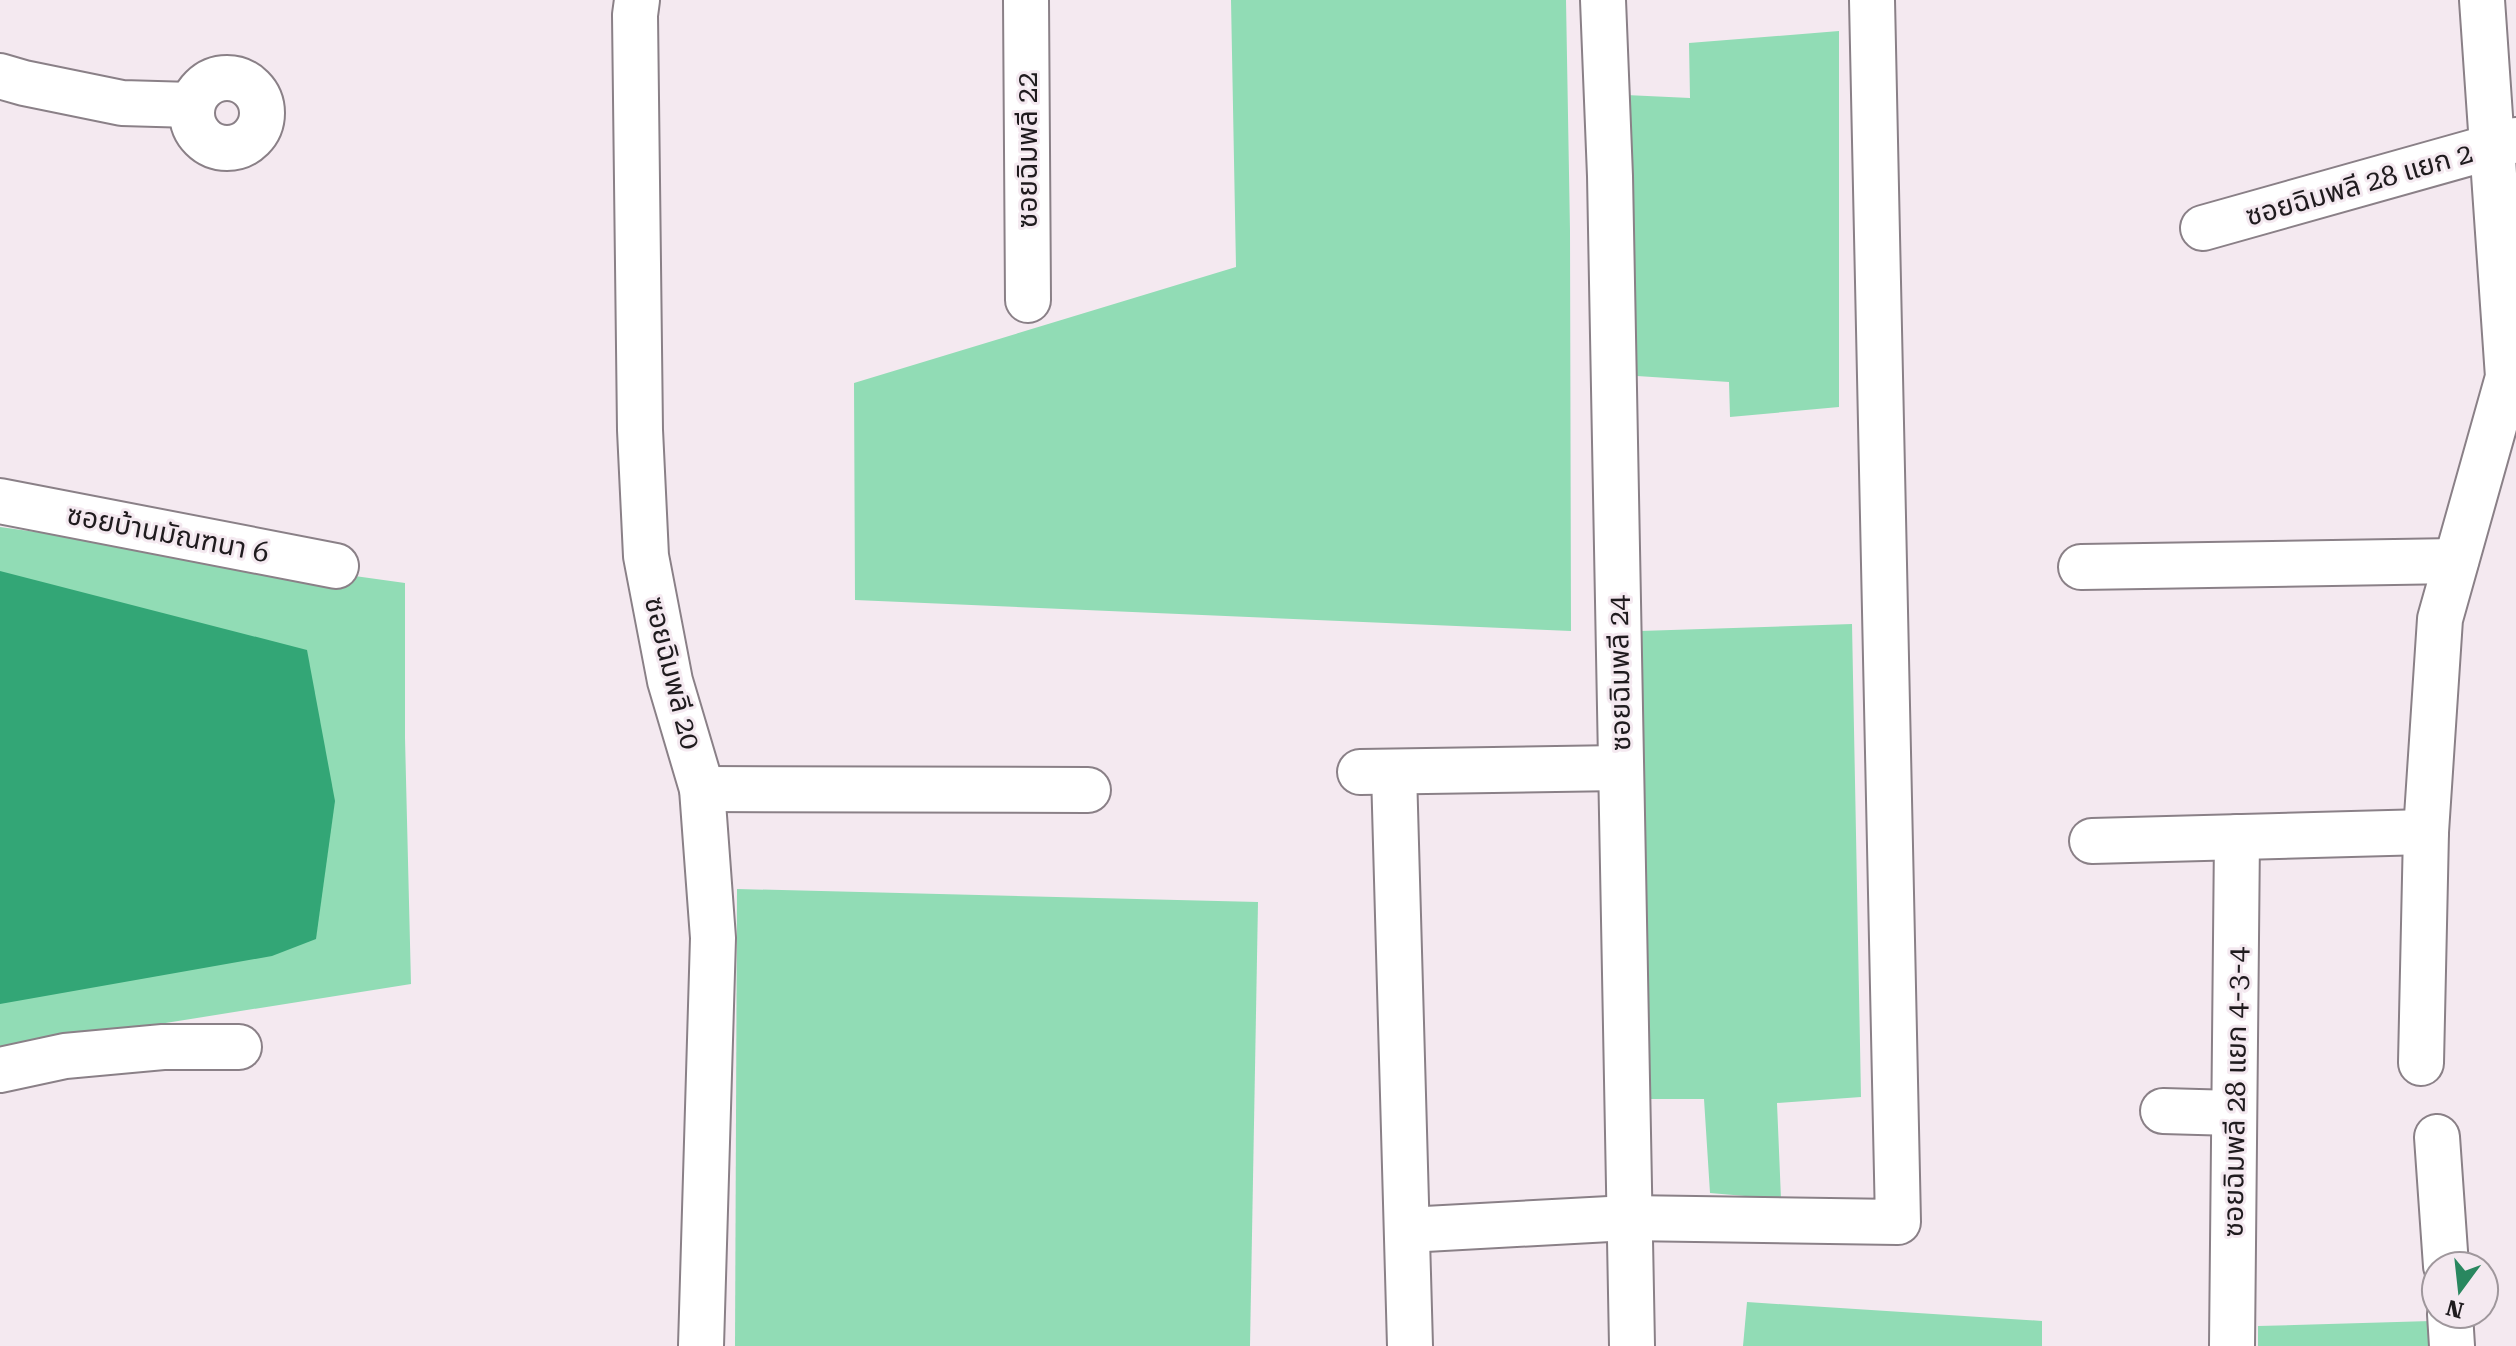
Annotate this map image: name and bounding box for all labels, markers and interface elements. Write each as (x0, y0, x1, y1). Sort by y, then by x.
street label: ซอยฉิมพลี 22 (1011, 72, 1044, 228)
street label: ซอยฉิมพลี 28 แยก 2 (2242, 136, 2476, 233)
street label: ซอยบ้านมัณฑนา 6 (64, 498, 272, 569)
street label: ซอยฉิมพลี 20 (638, 593, 707, 753)
street label: ซอยฉิมพลี 24 (1602, 594, 1637, 751)
street label: ซอยฉิมพลี 28 แยก 4-3-4 (2216, 946, 2255, 1238)
north arrow (2420, 1250, 2500, 1330)
text: N (2443, 1295, 2466, 1323)

